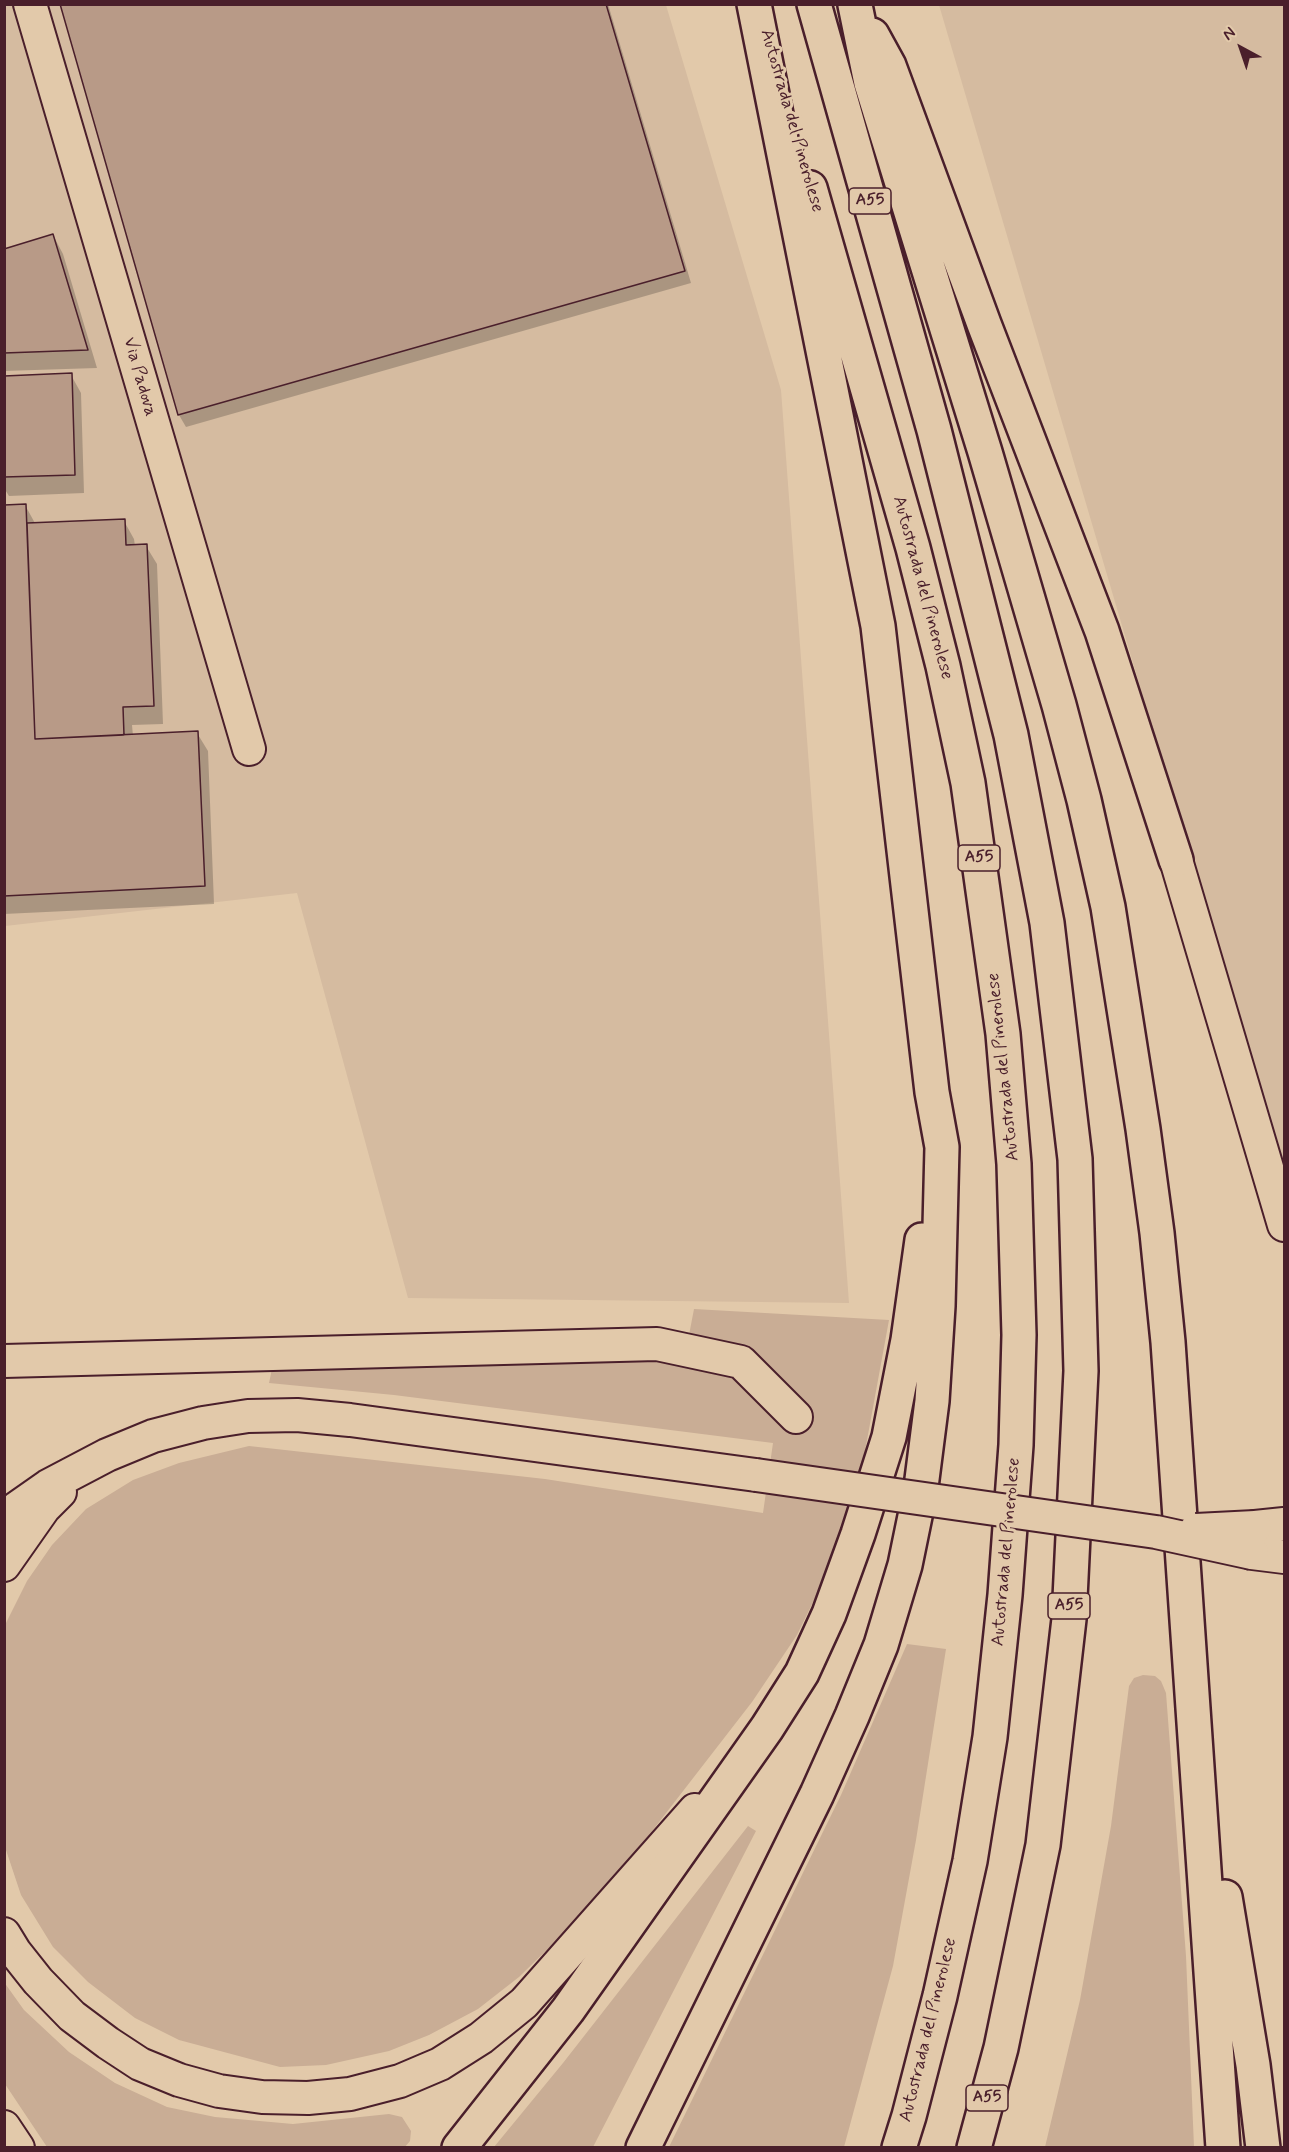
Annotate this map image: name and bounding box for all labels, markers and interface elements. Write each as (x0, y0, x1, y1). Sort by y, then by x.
north arrow (1211, 18, 1271, 78)
text: N (1218, 22, 1240, 45)
street label: Autostrada del Pinerolese (755, 27, 827, 215)
road number: A55 (849, 188, 891, 214)
street label: Via Padova (117, 335, 161, 419)
street label: Autostrada del Pinerolese (887, 494, 957, 682)
road number: A55 (958, 845, 1000, 871)
street label: Autostrada del Pinerolese (983, 972, 1025, 1162)
street label: Autostrada del Pinerolese (988, 1457, 1026, 1647)
road number: A55 (1048, 1593, 1090, 1619)
street label: Autostrada del Pinerolese (896, 1936, 962, 2124)
road number: A55 (966, 2085, 1008, 2111)

